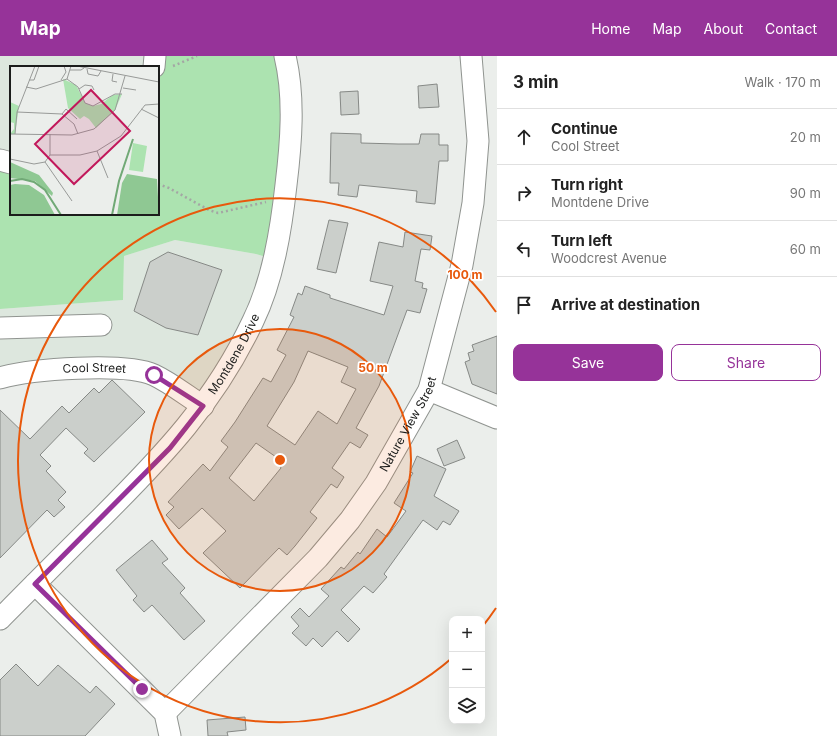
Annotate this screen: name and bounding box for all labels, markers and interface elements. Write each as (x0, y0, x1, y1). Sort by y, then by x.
text: Map (20, 17, 61, 40)
text: Home (591, 20, 630, 37)
text: Map (652, 20, 682, 37)
text: About (704, 20, 743, 37)
text: Contact (765, 20, 817, 37)
inset map (10, 66, 159, 215)
text: 3 min (513, 72, 559, 92)
text: Walk · 170 m (745, 74, 821, 90)
text: Continue (551, 119, 618, 138)
icon: ahead (513, 126, 535, 148)
text: 20 m (790, 129, 821, 145)
text: Cool Street (551, 138, 620, 154)
text: Turn right (551, 175, 623, 194)
icon: right (513, 182, 535, 204)
text: 90 m (790, 185, 821, 201)
text: Montdene Drive (551, 194, 649, 210)
text: Turn left (551, 231, 612, 250)
icon: left (513, 238, 535, 260)
text: 60 m (790, 241, 821, 257)
text: Woodcrest Avenue (551, 250, 667, 266)
text: 100 m (447, 267, 483, 282)
icon: arrive (513, 294, 535, 316)
text: Arrive at destination (551, 295, 700, 314)
street label: Montdene Drive (205, 311, 262, 397)
button: Save (513, 344, 663, 381)
button: Share (671, 344, 821, 381)
street label: Cool Street (62, 360, 127, 376)
text: 50 m (358, 360, 388, 375)
route start (145, 366, 163, 384)
street label: Nature View Street (376, 375, 439, 474)
centre of rings (273, 453, 287, 467)
map controls (449, 616, 485, 724)
button: + (449, 616, 485, 652)
button: − (449, 652, 485, 688)
route end (133, 680, 151, 698)
button: layers (449, 688, 485, 724)

